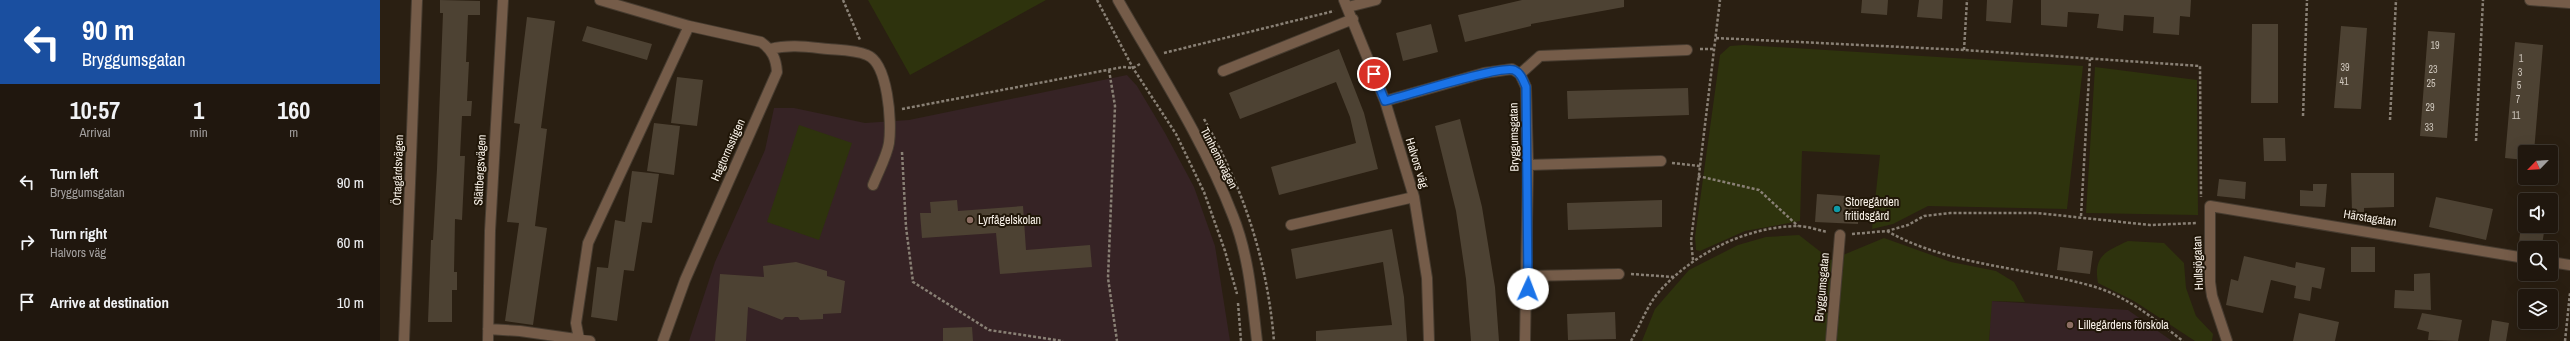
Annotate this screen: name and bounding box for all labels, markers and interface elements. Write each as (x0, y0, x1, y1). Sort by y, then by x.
text: 90 m (82, 11, 134, 49)
icon: left (16, 16, 68, 68)
house number: 19 (2430, 39, 2440, 52)
text: Bryggumsgatan (82, 47, 185, 72)
house number: 1 (2519, 52, 2524, 65)
pin (1357, 57, 1391, 91)
house number: 39 (2340, 61, 2350, 74)
icon: arrive (1363, 63, 1385, 85)
house number: 23 (2428, 63, 2438, 76)
house number: 3 (2518, 66, 2523, 79)
house number: 41 (2339, 75, 2349, 88)
house number: 25 (2426, 77, 2436, 90)
house number: 5 (2517, 79, 2522, 92)
house number: 7 (2516, 93, 2521, 106)
text: 10:57 (70, 94, 120, 126)
text: 1 (193, 94, 204, 126)
text: 160 (277, 94, 310, 126)
house number: 29 (2425, 101, 2435, 114)
street label: Bryggumsgatan (1505, 102, 1523, 172)
house number: 11 (2512, 109, 2521, 122)
street label: Hagtornsstigen (707, 116, 749, 184)
house number: 33 (2424, 121, 2434, 134)
text: Arrival (80, 124, 110, 141)
text: min (190, 124, 208, 141)
text: m (289, 124, 298, 141)
street label: Tunhemsvägen (1197, 125, 1241, 191)
street label: Örtagårdsvägen (388, 134, 407, 206)
street label: Slättbergsvägen (470, 134, 490, 206)
street label: Halvors väg (1402, 136, 1432, 191)
north arrow (2518, 145, 2558, 185)
map controls (2518, 145, 2558, 329)
text: Turn left (50, 163, 98, 184)
icon: left (16, 171, 38, 193)
text: 90 m (337, 172, 364, 193)
text: Bryggumsgatan (50, 184, 125, 201)
button: sound (2518, 193, 2558, 233)
place label: Storegården fritidsgård (1845, 194, 1899, 224)
marker: Storegården fritidsgård (1832, 204, 1842, 214)
street label: Härstagatan (2342, 206, 2398, 230)
place label: Lyrfågelskolan (978, 212, 1041, 228)
marker: Lyrfågelskolan (965, 215, 975, 225)
text: Turn right (50, 223, 107, 244)
icon: right (16, 231, 38, 253)
text: 60 m (337, 232, 364, 253)
street label: Hullsjögatan (2189, 236, 2207, 290)
button: search (2518, 241, 2558, 281)
text: Halvors väg (50, 244, 106, 261)
street label: Bryggumsgatan (1811, 252, 1833, 322)
position arrow (1507, 268, 1549, 310)
button: layers (2518, 289, 2558, 329)
icon: arrive (16, 291, 38, 313)
text: Arrive at destination (50, 292, 169, 313)
text: 10 m (337, 292, 364, 313)
place label: Lillegårdens förskola (2078, 317, 2169, 333)
marker: Lillegårdens förskola (2065, 320, 2075, 330)

